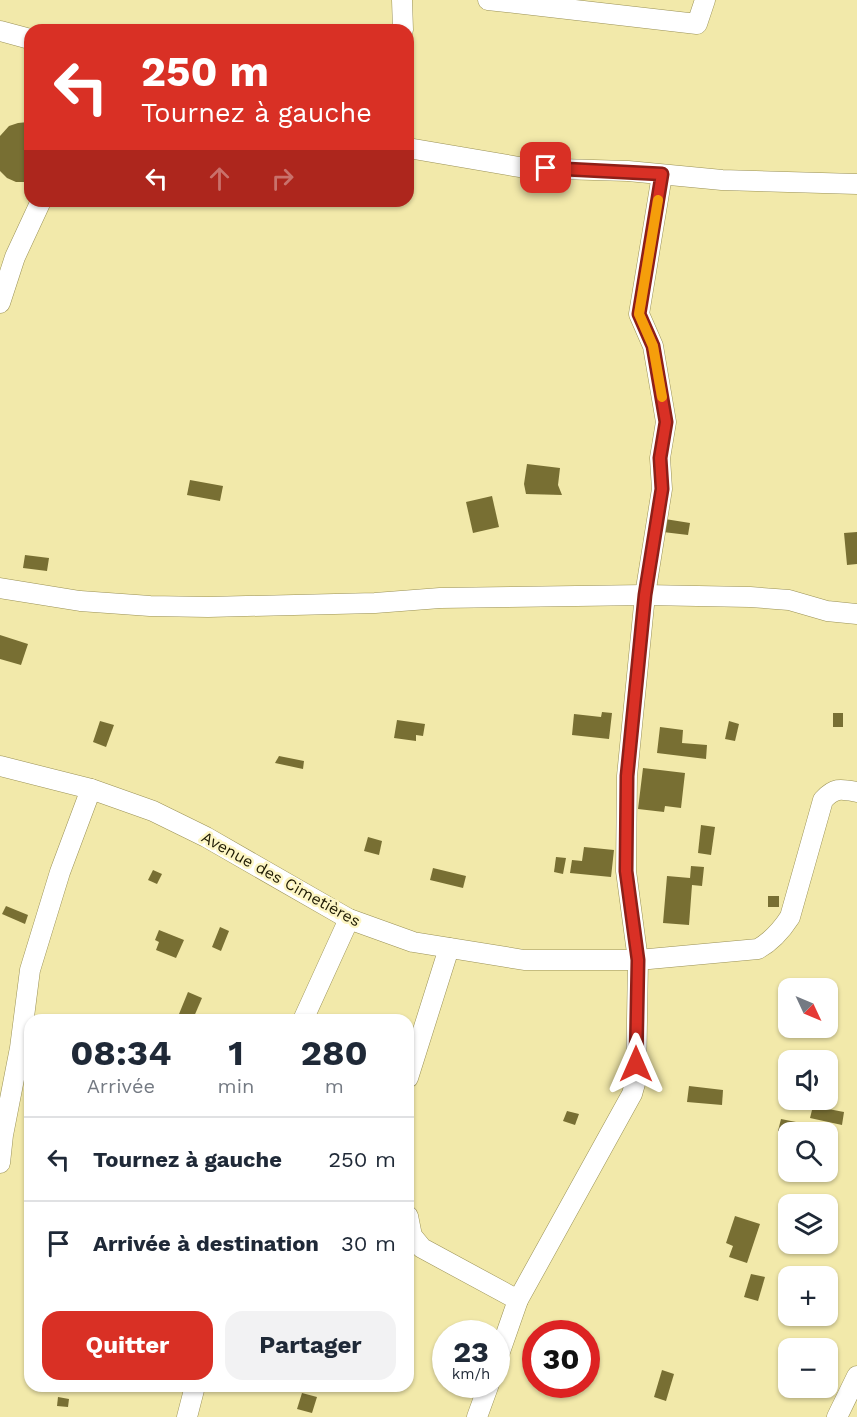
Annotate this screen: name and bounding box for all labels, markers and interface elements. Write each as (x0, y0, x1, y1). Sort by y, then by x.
text: 250 m (141, 47, 269, 96)
icon: left (42, 48, 120, 126)
text: Tournez à gauche (141, 97, 372, 129)
pin (520, 142, 571, 193)
icon: arrive (529, 151, 562, 184)
icon: left (140, 162, 173, 195)
icon: ahead (203, 162, 236, 195)
icon: right (266, 162, 299, 195)
street label: Avenue des Cimetières (198, 827, 364, 931)
north arrow (778, 978, 838, 1038)
map controls (778, 978, 838, 1398)
text: 08:34 (70, 1032, 171, 1074)
text: 1 (228, 1032, 244, 1074)
text: 280 (301, 1032, 368, 1074)
position arrow (604, 1032, 668, 1096)
button: sound (778, 1050, 838, 1110)
text: Arrivée (87, 1074, 155, 1098)
text: min (218, 1074, 254, 1098)
text: m (325, 1074, 344, 1098)
button: search (778, 1122, 838, 1182)
icon: left (42, 1143, 75, 1176)
text: Tournez à gauche (93, 1147, 282, 1172)
text: 250 m (328, 1147, 396, 1172)
button: layers (778, 1194, 838, 1254)
icon: arrive (42, 1227, 75, 1260)
text: Arrivée à destination (93, 1231, 319, 1256)
text: 30 m (341, 1231, 396, 1256)
button: + (778, 1266, 838, 1326)
button: Quitter (42, 1311, 213, 1380)
button: Partager (225, 1311, 396, 1380)
speed limit sign: 30 (522, 1320, 600, 1398)
text: 23 (453, 1334, 489, 1369)
button: − (778, 1338, 838, 1398)
text: km/h (452, 1365, 490, 1383)

